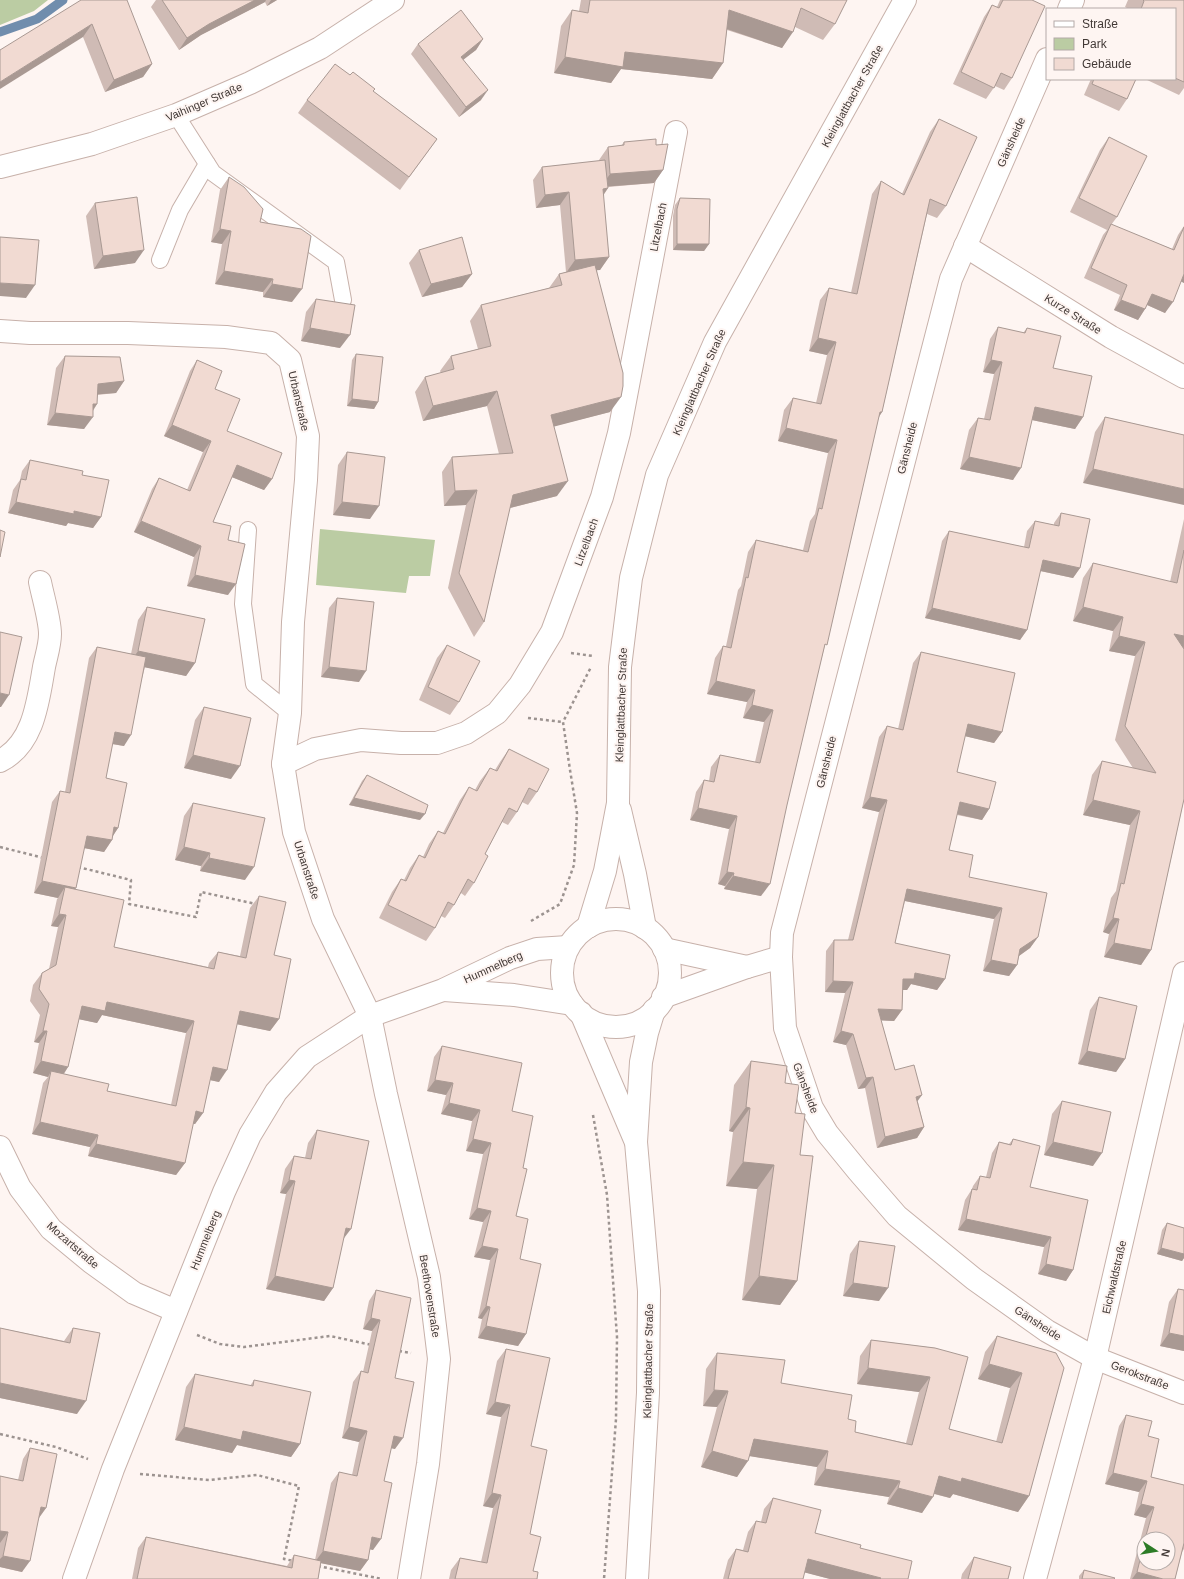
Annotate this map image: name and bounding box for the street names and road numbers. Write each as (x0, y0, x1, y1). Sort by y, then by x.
street label: Kleinglattbacher Straße (819, 43, 885, 149)
street label: Vaihinger Straße (164, 81, 244, 123)
street label: Gänsheide (995, 115, 1027, 169)
street label: Litzelbach (647, 202, 669, 252)
street label: Kurze Straße (1042, 292, 1104, 336)
street label: Kleinglattbacher Straße (670, 327, 728, 437)
street label: Urbanstraße (286, 370, 312, 432)
street label: Gänsheide (895, 421, 919, 475)
street label: Litzelbach (572, 517, 600, 567)
street label: Kleinglattbacher Straße (613, 647, 629, 763)
street label: Gänsheide (814, 735, 838, 789)
street label: Urbanstraße (292, 839, 322, 901)
street label: Hummelberg (462, 949, 524, 985)
street label: Gänsheide (791, 1061, 821, 1115)
street label: Hummelberg (188, 1209, 222, 1271)
street label: Mozartstraße (45, 1219, 101, 1271)
street label: Eichwaldstraße (1100, 1239, 1128, 1315)
street label: Beethovenstraße (418, 1254, 442, 1338)
street label: Kleinglattbacher Straße (641, 1303, 655, 1419)
street label: Gänsheide (1012, 1303, 1064, 1343)
street label: Gerokstraße (1109, 1358, 1171, 1392)

